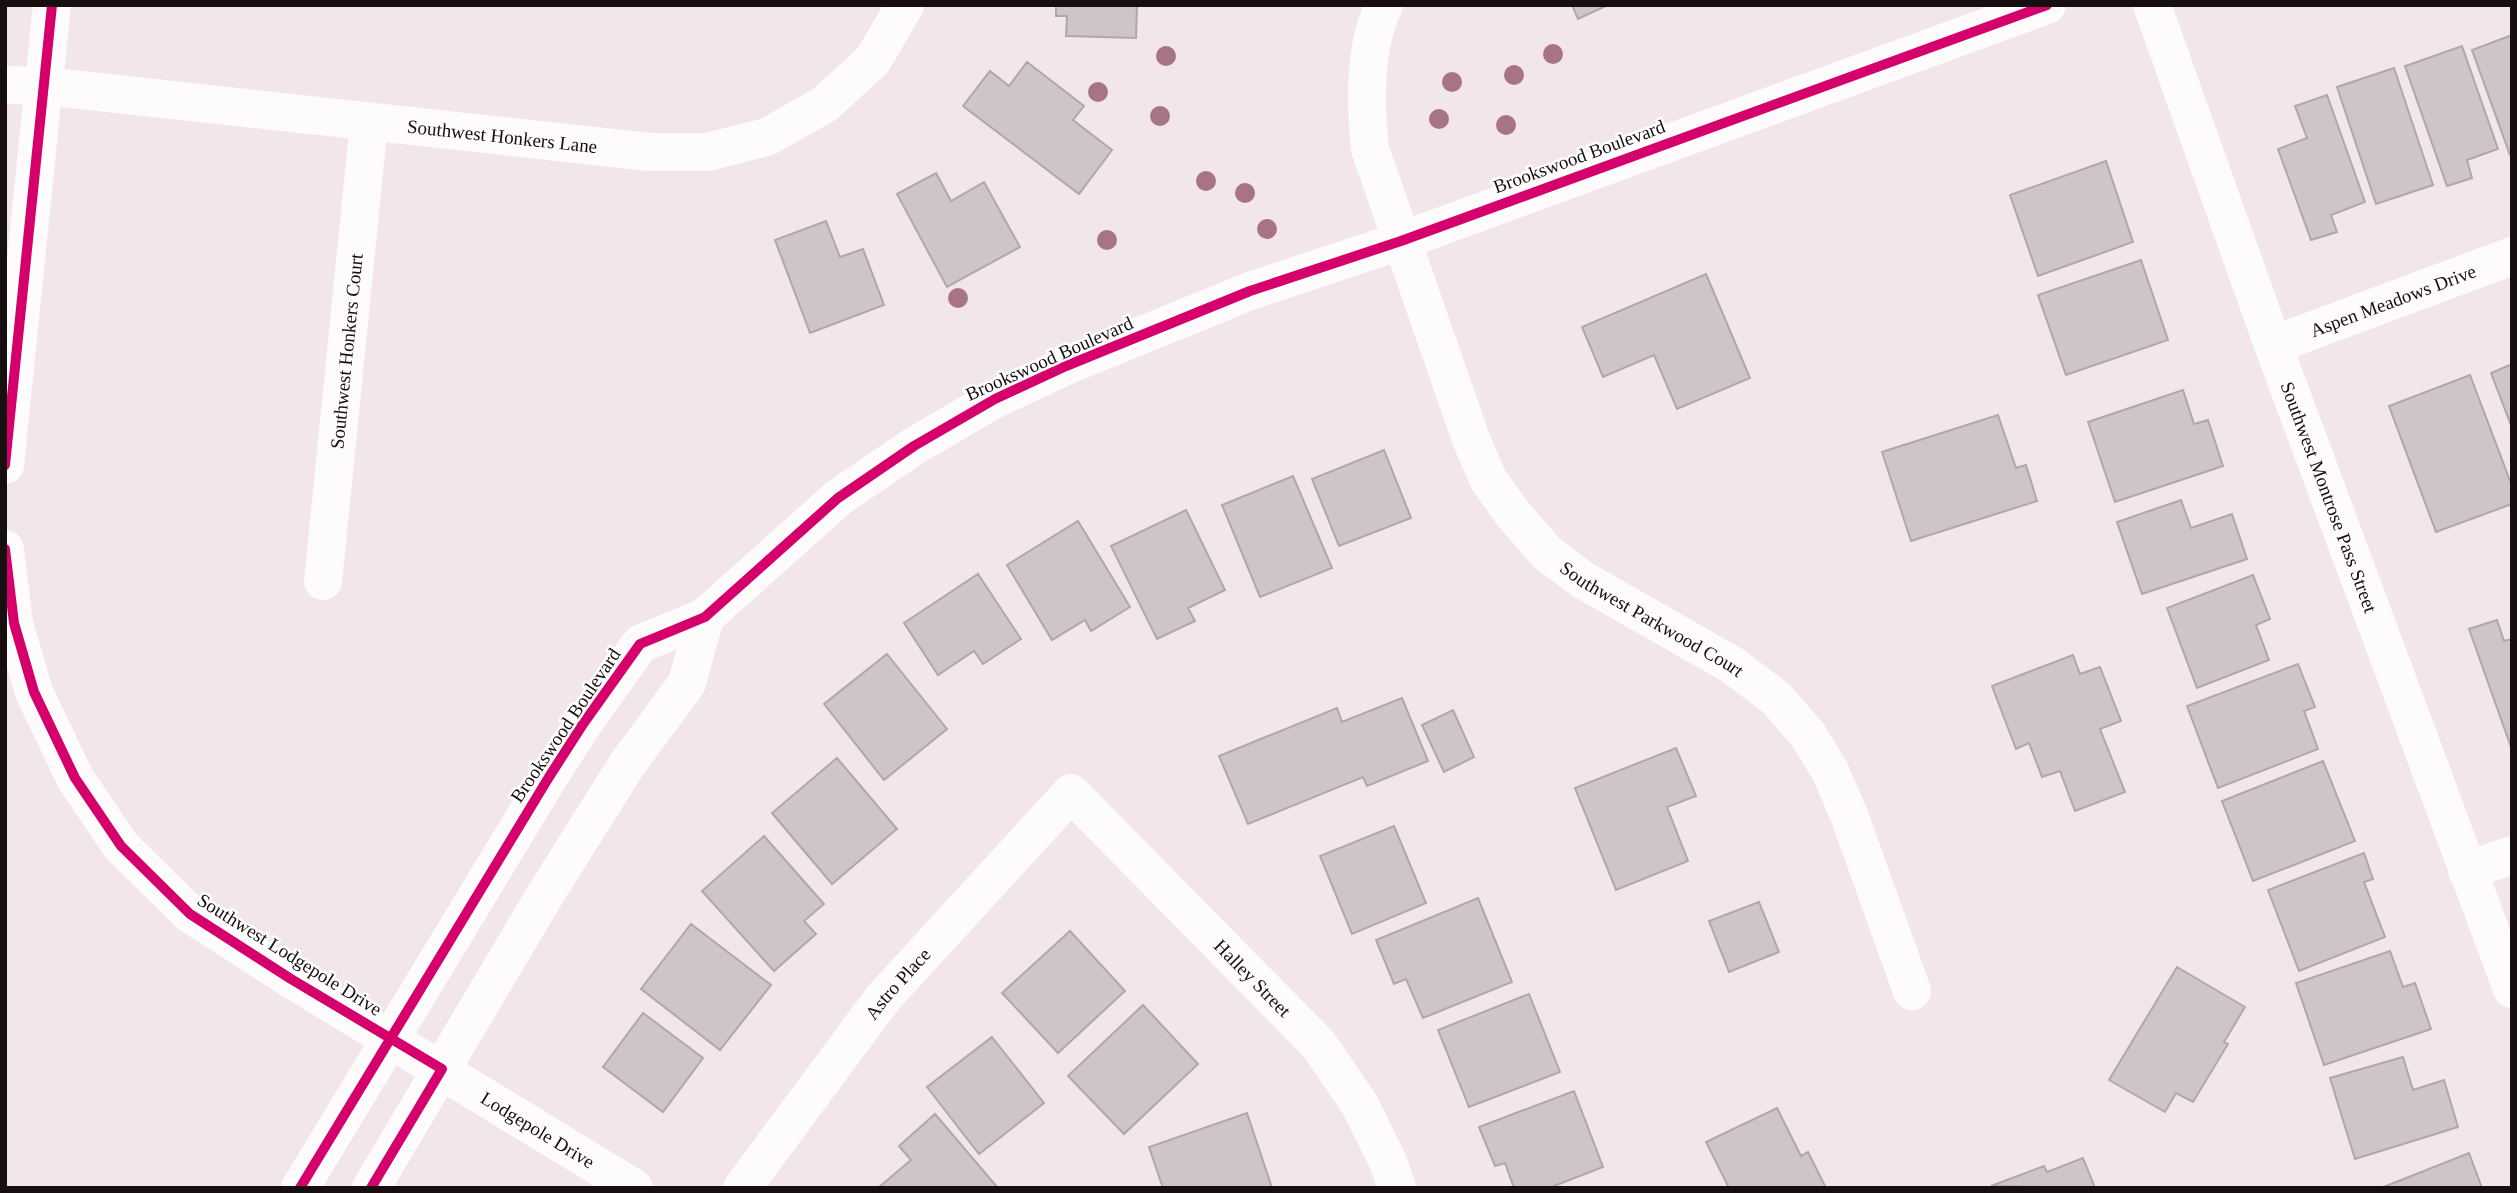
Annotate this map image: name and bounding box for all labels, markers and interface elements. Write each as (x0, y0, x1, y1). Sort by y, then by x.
street label: Brookswood Boulevard (1491, 115, 1668, 197)
street label: Southwest Honkers Lane (406, 116, 598, 157)
street label: Southwest Honkers Court (326, 252, 367, 450)
street label: Aspen Meadows Drive (2307, 260, 2479, 341)
street label: Brookswood Boulevard (962, 312, 1137, 405)
street label: Southwest Montrose Pass Street (2277, 379, 2382, 616)
street label: Southwest Parkwood Court (1556, 557, 1748, 682)
street label: Brookswood Boulevard (506, 644, 625, 806)
street label: Southwest Lodgepole Drive (194, 889, 386, 1020)
street label: Halley Street (1210, 935, 1295, 1022)
street label: Astro Place (861, 944, 935, 1024)
street label: Lodgepole Drive (477, 1087, 598, 1173)

